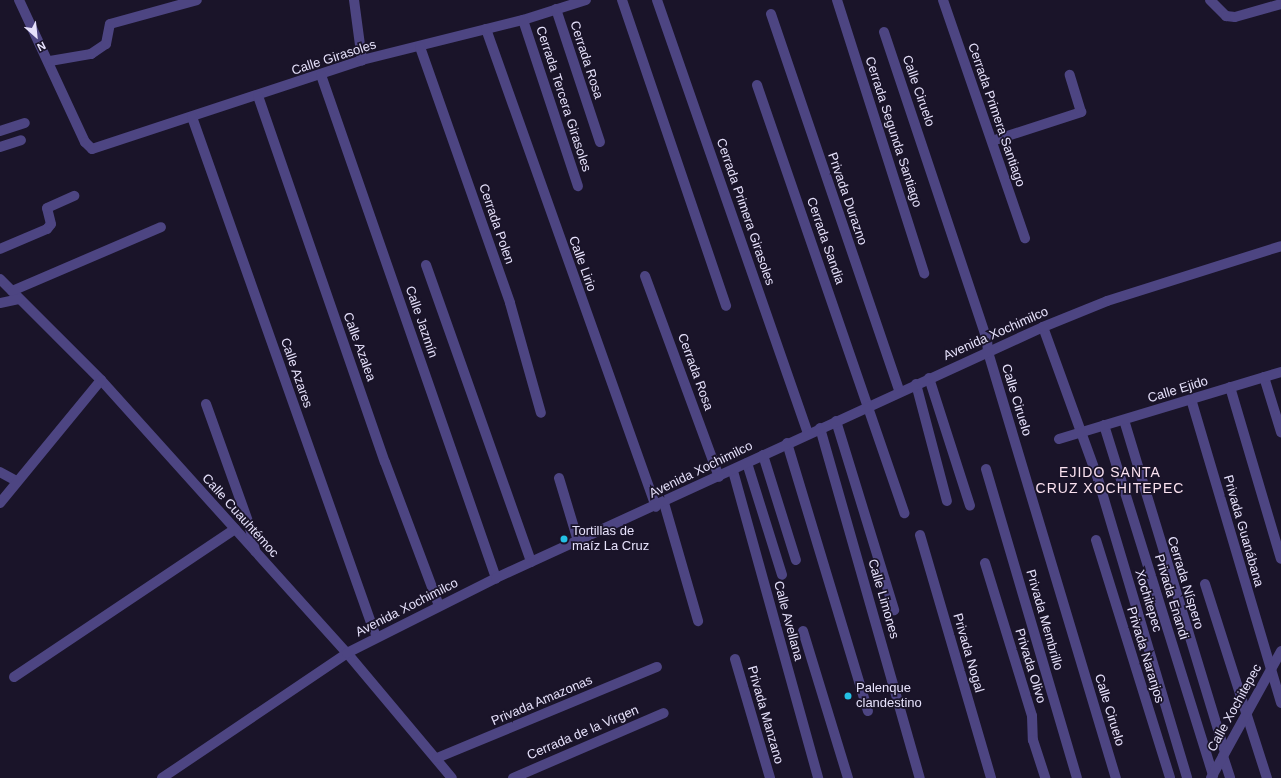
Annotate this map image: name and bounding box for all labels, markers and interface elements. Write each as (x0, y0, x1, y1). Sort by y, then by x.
north arrow (16, 16, 56, 56)
street label: Cerrada Rosa (566, 19, 606, 101)
street label: Cerrada Tercera Girasoles (532, 24, 594, 174)
street label: Calle Girasoles (290, 37, 378, 79)
text: N (35, 40, 48, 54)
street label: Cerrada Primera Santiago (964, 41, 1028, 189)
street label: Calle Ciruelo (899, 53, 937, 129)
street label: Cerrada Segunda Santiago (861, 55, 925, 209)
street label: Cerrada Primera Girasoles (712, 136, 778, 288)
street label: Privada Durazno (824, 151, 870, 247)
street label: Cerrada Polen (475, 182, 517, 266)
street label: Cerrada Sandia (803, 195, 847, 287)
street label: Calle Lirio (565, 234, 599, 294)
street label: Calle Jazmín (401, 284, 441, 360)
street label: Avenida Xochimilco (941, 304, 1051, 364)
street label: Calle Azalea (339, 310, 379, 384)
street label: Cerrada Rosa (674, 331, 716, 413)
street label: Calle Azares (277, 336, 315, 410)
street label: Calle Ciruelo (998, 362, 1034, 438)
street label: Calle Ejido (1146, 373, 1210, 407)
street label: Avenida Xochimilco (647, 438, 755, 502)
district label: EJIDO SANTA CRUZ XOCHITEPEC (1036, 464, 1184, 496)
street label: Calle Cuauhtémoc (198, 471, 282, 561)
street label: Privada Guanábana (1220, 473, 1266, 589)
place label: Tortillas de maíz La Cruz (572, 524, 649, 555)
marker: Tortillas de maíz La Cruz (559, 534, 569, 544)
street label: Cerrada Níspero (1163, 535, 1207, 631)
street label: Privada Enandi (1151, 553, 1191, 641)
street label: Calle Limones (864, 557, 902, 641)
street label: Privada Membrillo (1022, 568, 1066, 672)
street label: Xochitepec (1131, 568, 1165, 634)
street label: Avenida Xochimilco (353, 575, 461, 641)
street label: Calle Avellana (770, 579, 806, 663)
street label: Privada Naranjos (1123, 605, 1167, 705)
street label: Privada Nogal (949, 612, 987, 694)
street label: Privada Olivo (1011, 627, 1049, 705)
street label: Calle Xochitepec (1205, 662, 1265, 754)
street label: Privada Manzano (744, 664, 786, 766)
street label: Calle Ciruelo (1091, 672, 1127, 748)
street label: Privada Amazonas (489, 673, 595, 729)
place label: Palenque clandestino (856, 681, 922, 712)
marker: Palenque clandestino (843, 691, 853, 701)
street label: Cerrada de la Virgen (525, 702, 641, 764)

